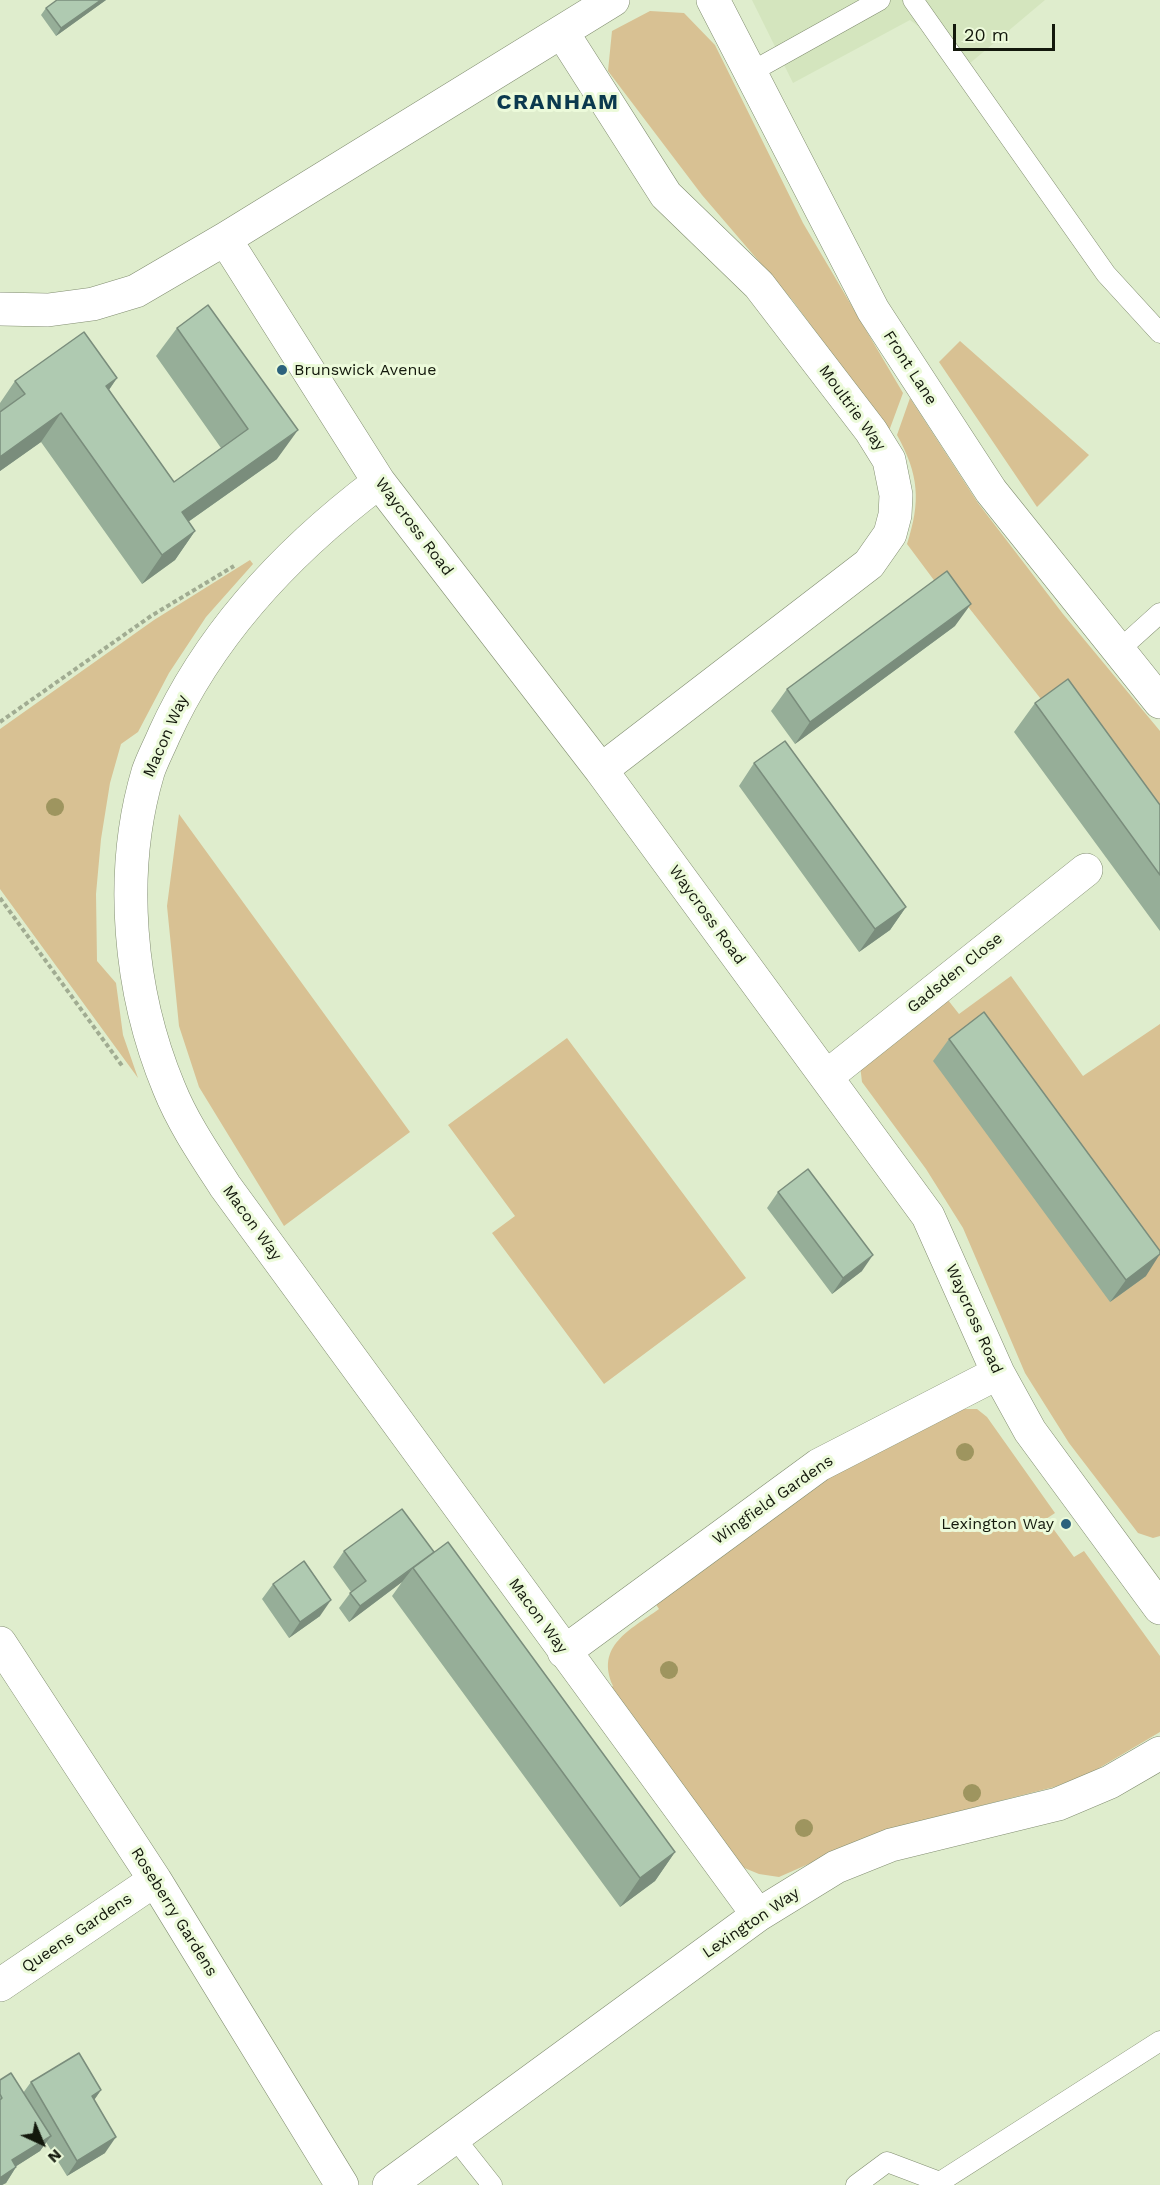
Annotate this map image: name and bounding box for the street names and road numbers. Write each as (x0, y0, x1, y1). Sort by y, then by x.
street label: Front Lane (879, 327, 941, 409)
street label: Moultrie Way (814, 361, 890, 455)
street label: Waycross Road (371, 474, 457, 580)
street label: Macon Way (139, 692, 193, 780)
street label: Waycross Road (665, 862, 749, 968)
street label: Gadsden Close (904, 929, 1006, 1017)
street label: Macon Way (218, 1182, 286, 1264)
street label: Waycross Road (941, 1261, 1007, 1377)
street label: Wingfield Gardens (709, 1451, 837, 1549)
street label: Macon Way (504, 1575, 572, 1657)
street label: Roseberry Gardens (127, 1844, 221, 1980)
street label: Lexington Way (699, 1884, 803, 1962)
street label: Queens Gardens (18, 1889, 136, 1977)

